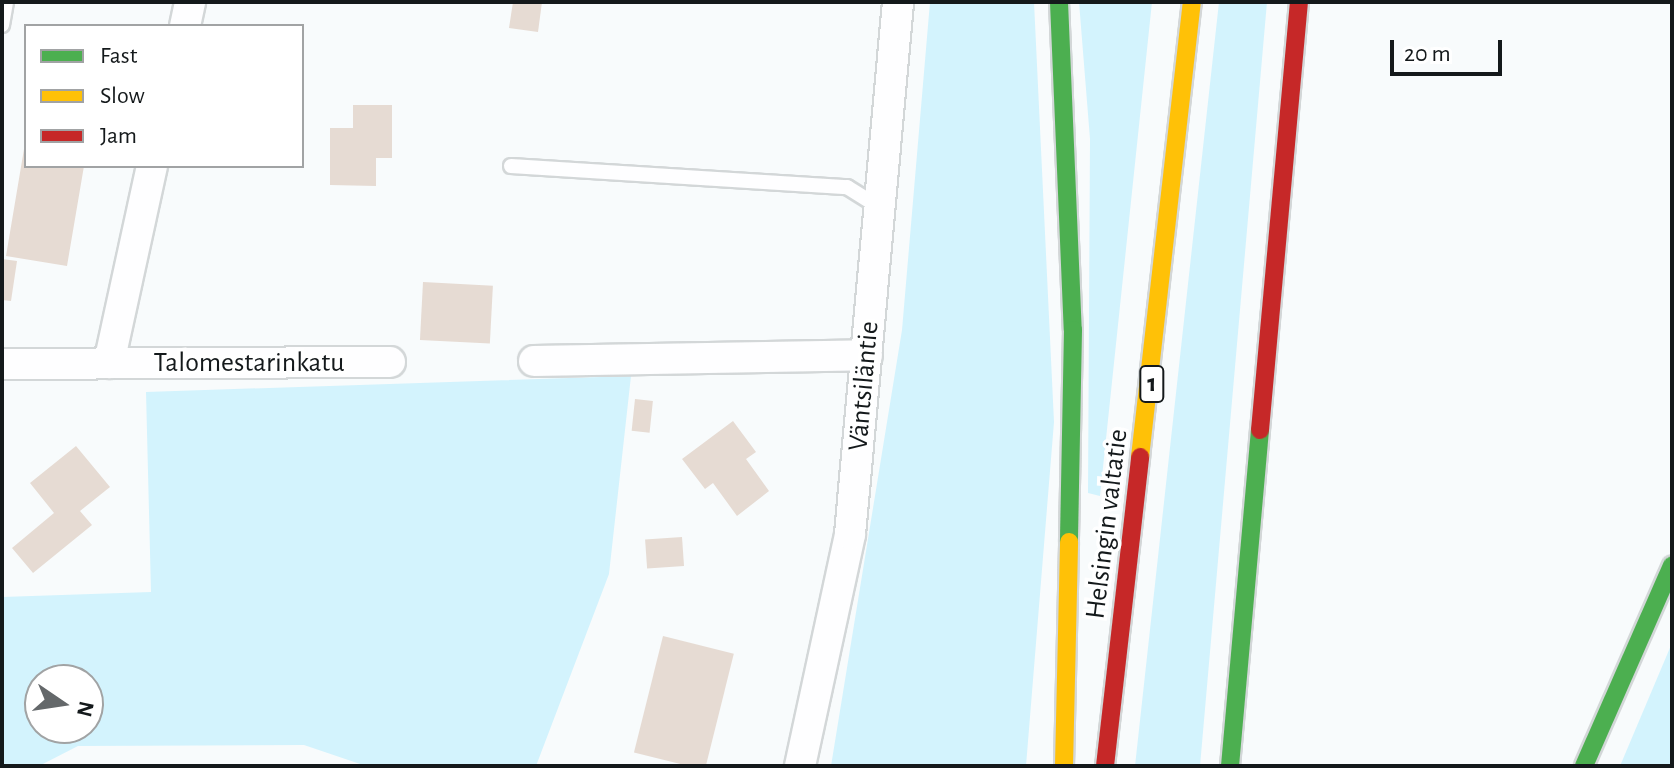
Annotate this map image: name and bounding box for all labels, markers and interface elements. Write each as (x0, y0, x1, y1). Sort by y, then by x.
legend (24, 24, 304, 168)
scale bar (1394, 24, 1506, 74)
text: 20 m (1404, 42, 1451, 66)
text: Fast (100, 44, 137, 68)
text: Slow (100, 84, 145, 108)
text: Jam (100, 124, 137, 148)
street label: Väntsiläntie (842, 320, 886, 452)
street label: Talomestarinkatu (153, 346, 345, 380)
road number: 1 (1138, 362, 1166, 406)
street label: Helsingin valtatie (1079, 427, 1135, 621)
north arrow (24, 664, 104, 744)
text: N (73, 699, 98, 719)

